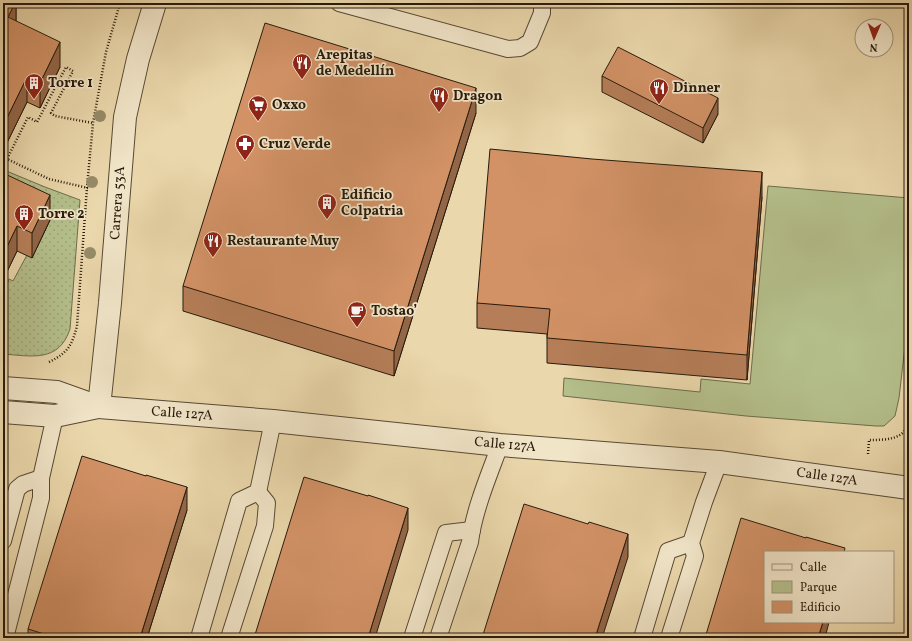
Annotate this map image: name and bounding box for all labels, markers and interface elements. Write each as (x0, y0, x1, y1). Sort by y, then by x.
north arrow (854, 18, 894, 58)
text: N (869, 39, 878, 54)
place label: Arepitas de Medellín (316, 46, 394, 81)
restaurant icon: Arepitas de Medellín (291, 52, 313, 80)
building icon: Torre 1 (23, 72, 45, 100)
place label: Torre 1 (48, 74, 93, 93)
restaurant icon: Dinner (648, 77, 670, 105)
place label: Dinner (673, 79, 721, 98)
restaurant icon: Dragon (428, 85, 450, 113)
place label: Dragon (453, 87, 502, 106)
supermarket icon: Oxxo (247, 94, 269, 122)
place label: Oxxo (272, 96, 306, 115)
pharmacy icon: Cruz Verde (234, 133, 256, 161)
place label: Cruz Verde (259, 135, 331, 154)
street label: Carrera 53A (106, 165, 130, 241)
place label: Edificio Colpatria (341, 186, 404, 221)
building icon: Edificio Colpatria (316, 192, 338, 220)
building icon: Torre 2 (13, 203, 35, 231)
place label: Torre 2 (38, 205, 84, 224)
restaurant icon: Restaurante Muy (202, 230, 224, 258)
place label: Restaurante Muy (227, 232, 339, 251)
cafe icon: Tostao’ (346, 300, 368, 328)
place label: Tostao’ (371, 302, 417, 321)
street label: Calle 127A (151, 402, 214, 426)
street label: Calle 127A (473, 433, 537, 457)
street label: Calle 127A (795, 463, 859, 491)
legend (764, 551, 894, 623)
text: Calle (800, 560, 827, 576)
text: Parque (800, 580, 837, 596)
text: Edificio (800, 600, 840, 616)

